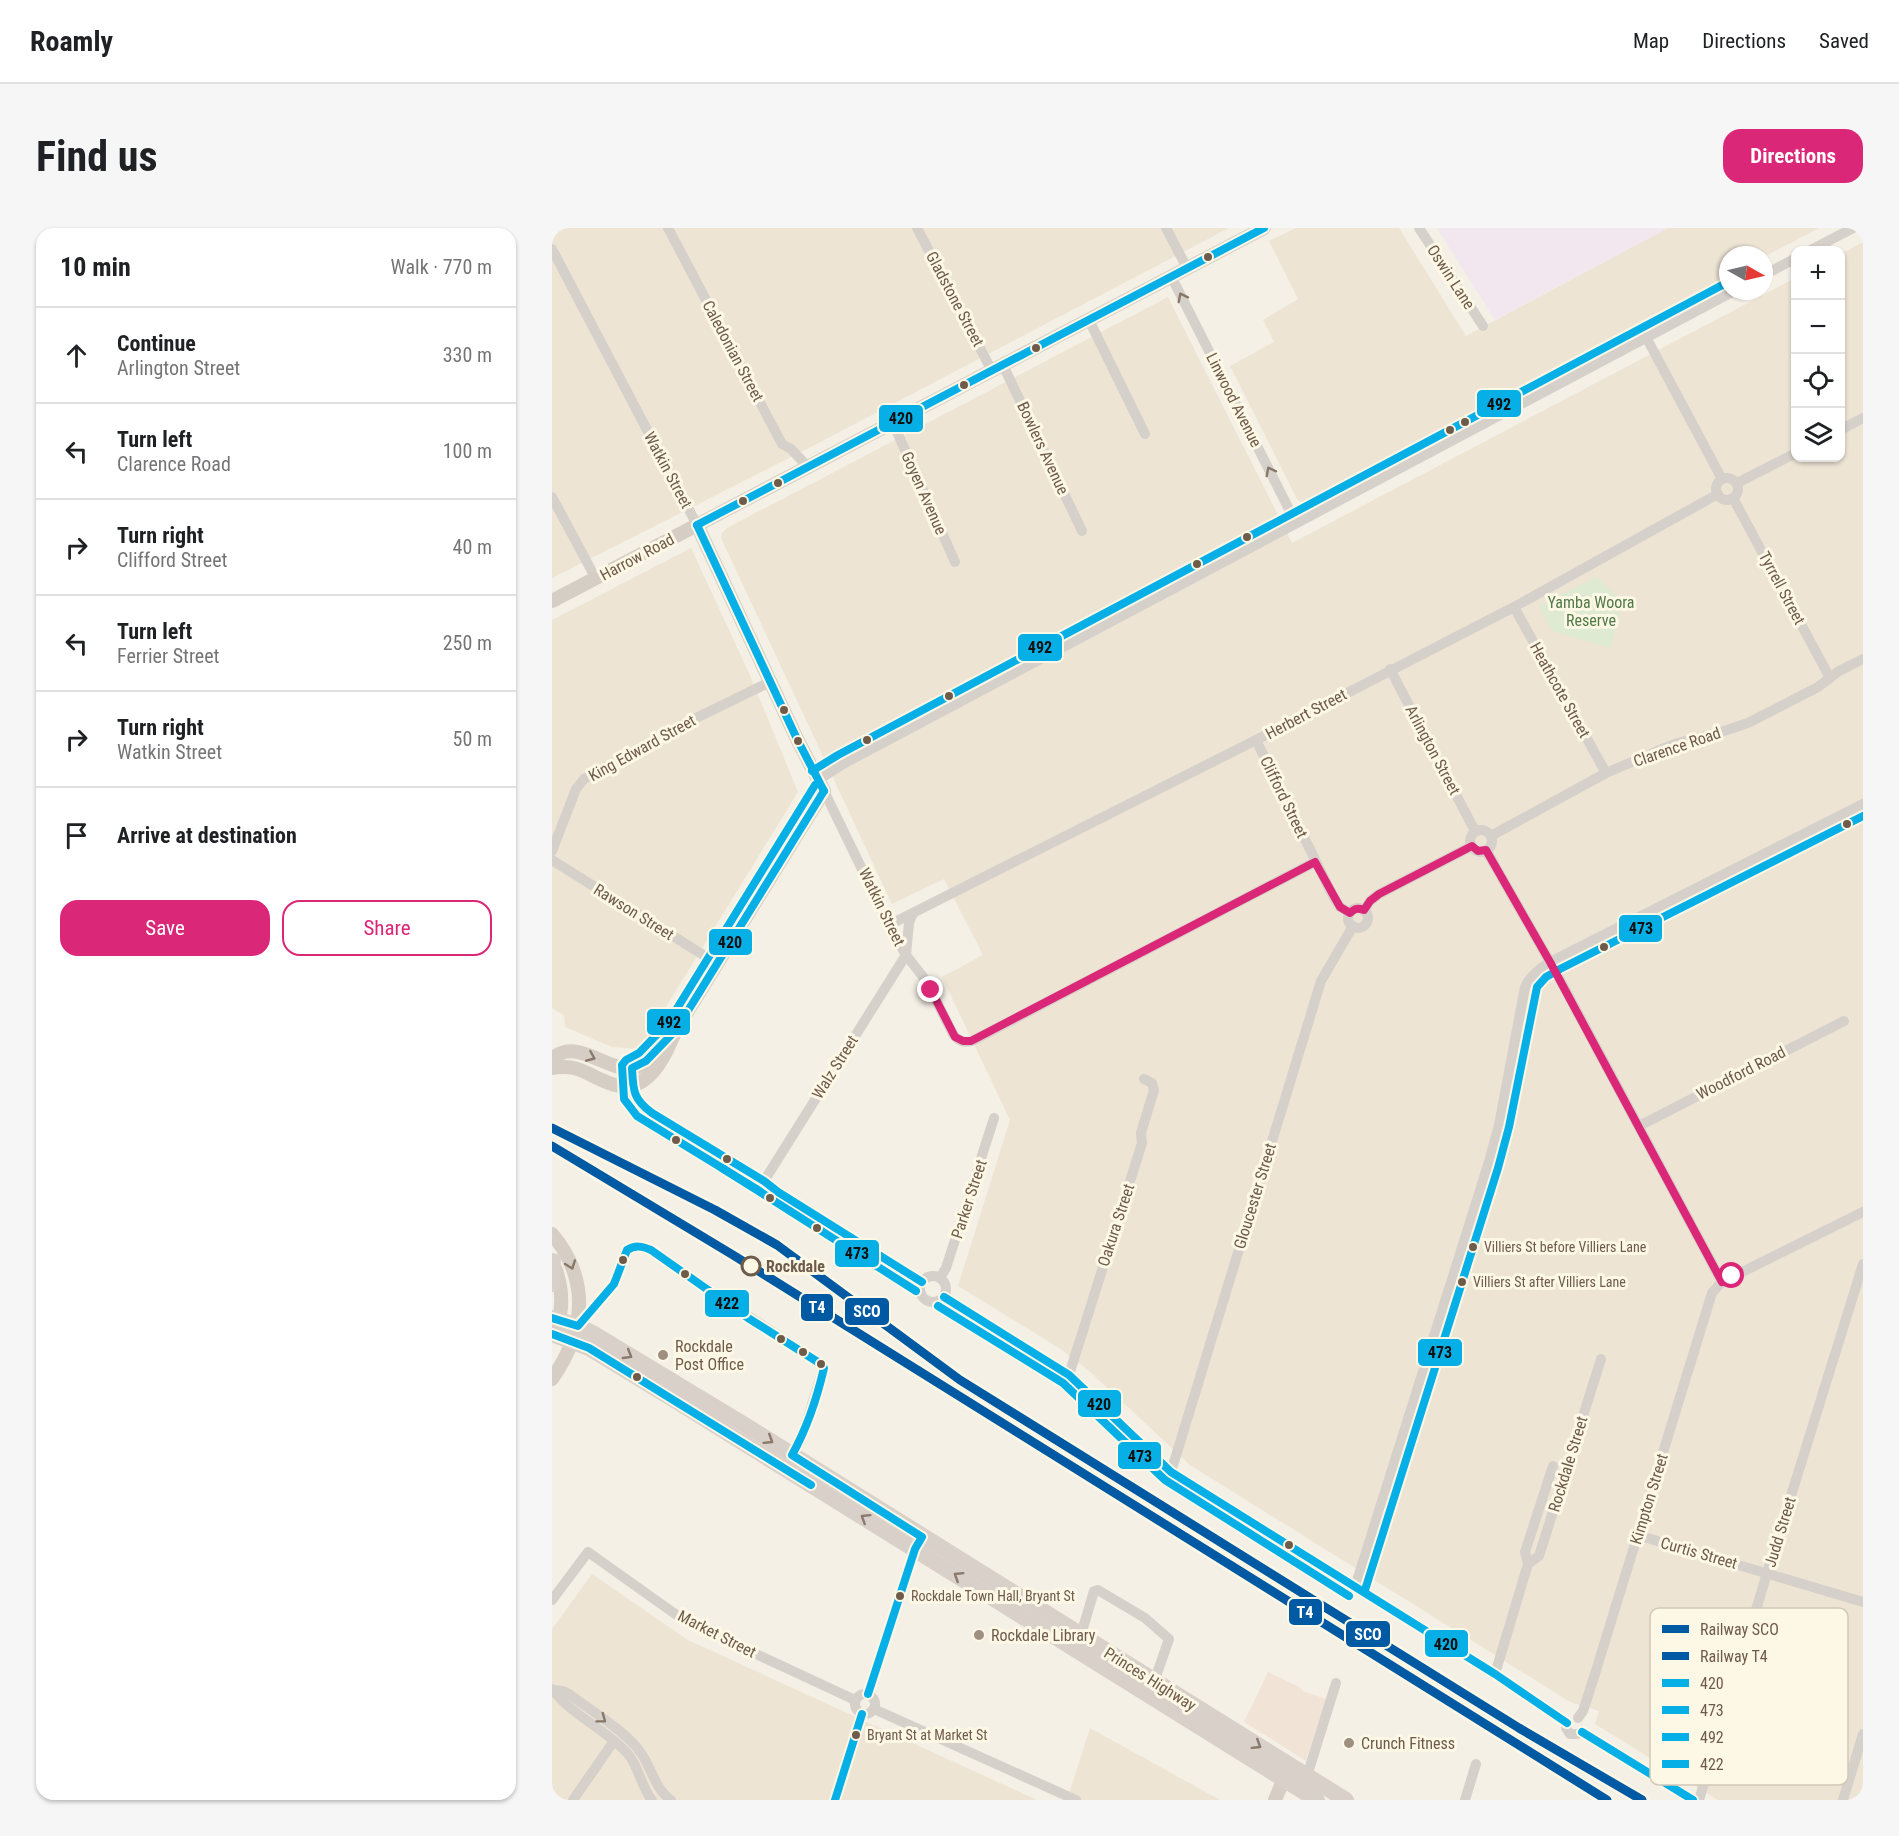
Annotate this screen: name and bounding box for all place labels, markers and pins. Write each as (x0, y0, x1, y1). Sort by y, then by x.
unlabelled marker (1202, 251, 1214, 263)
unlabelled marker (1030, 342, 1042, 354)
unlabelled marker (958, 379, 970, 391)
unlabelled marker (1459, 416, 1471, 428)
unlabelled marker (1444, 424, 1456, 436)
unlabelled marker (772, 477, 784, 489)
unlabelled marker (737, 495, 749, 507)
unlabelled marker (1241, 531, 1253, 543)
unlabelled marker (1191, 558, 1203, 570)
unlabelled marker (943, 690, 955, 702)
unlabelled marker (778, 704, 790, 716)
unlabelled marker (861, 734, 873, 746)
unlabelled marker (792, 735, 804, 747)
unlabelled marker (1841, 818, 1853, 830)
unlabelled marker (1598, 941, 1610, 953)
unlabelled marker (670, 1134, 682, 1146)
unlabelled marker (721, 1153, 733, 1165)
unlabelled marker (764, 1192, 776, 1204)
unlabelled marker (811, 1222, 823, 1234)
place label: Villiers St before Villiers Lane (1484, 1239, 1647, 1255)
marker: Villiers St before Villiers Lane (1467, 1241, 1479, 1253)
unlabelled marker (617, 1254, 629, 1266)
marker: Rockdale (741, 1256, 761, 1276)
place label: Rockdale (766, 1257, 825, 1276)
unlabelled marker (679, 1268, 691, 1280)
place label: Villiers St after Villiers Lane (1473, 1274, 1626, 1290)
marker: Villiers St after Villiers Lane (1456, 1276, 1468, 1288)
unlabelled marker (775, 1333, 787, 1345)
place label: Rockdale Post Office (675, 1337, 744, 1374)
unlabelled marker (797, 1346, 809, 1358)
marker: Rockdale Post Office (656, 1348, 670, 1362)
unlabelled marker (815, 1358, 827, 1370)
unlabelled marker (631, 1371, 643, 1383)
unlabelled marker (1283, 1539, 1295, 1551)
place label: Rockdale Town Hall, Bryant St (911, 1588, 1075, 1604)
marker: Rockdale Town Hall, Bryant St (894, 1590, 906, 1602)
place label: Rockdale Library (991, 1626, 1096, 1645)
marker: Rockdale Library (972, 1628, 986, 1642)
place label: Bryant St at Market St (867, 1727, 987, 1743)
marker: Bryant St at Market St (850, 1729, 862, 1741)
place label: Crunch Fitness (1361, 1734, 1455, 1753)
marker: Crunch Fitness (1342, 1736, 1356, 1750)

